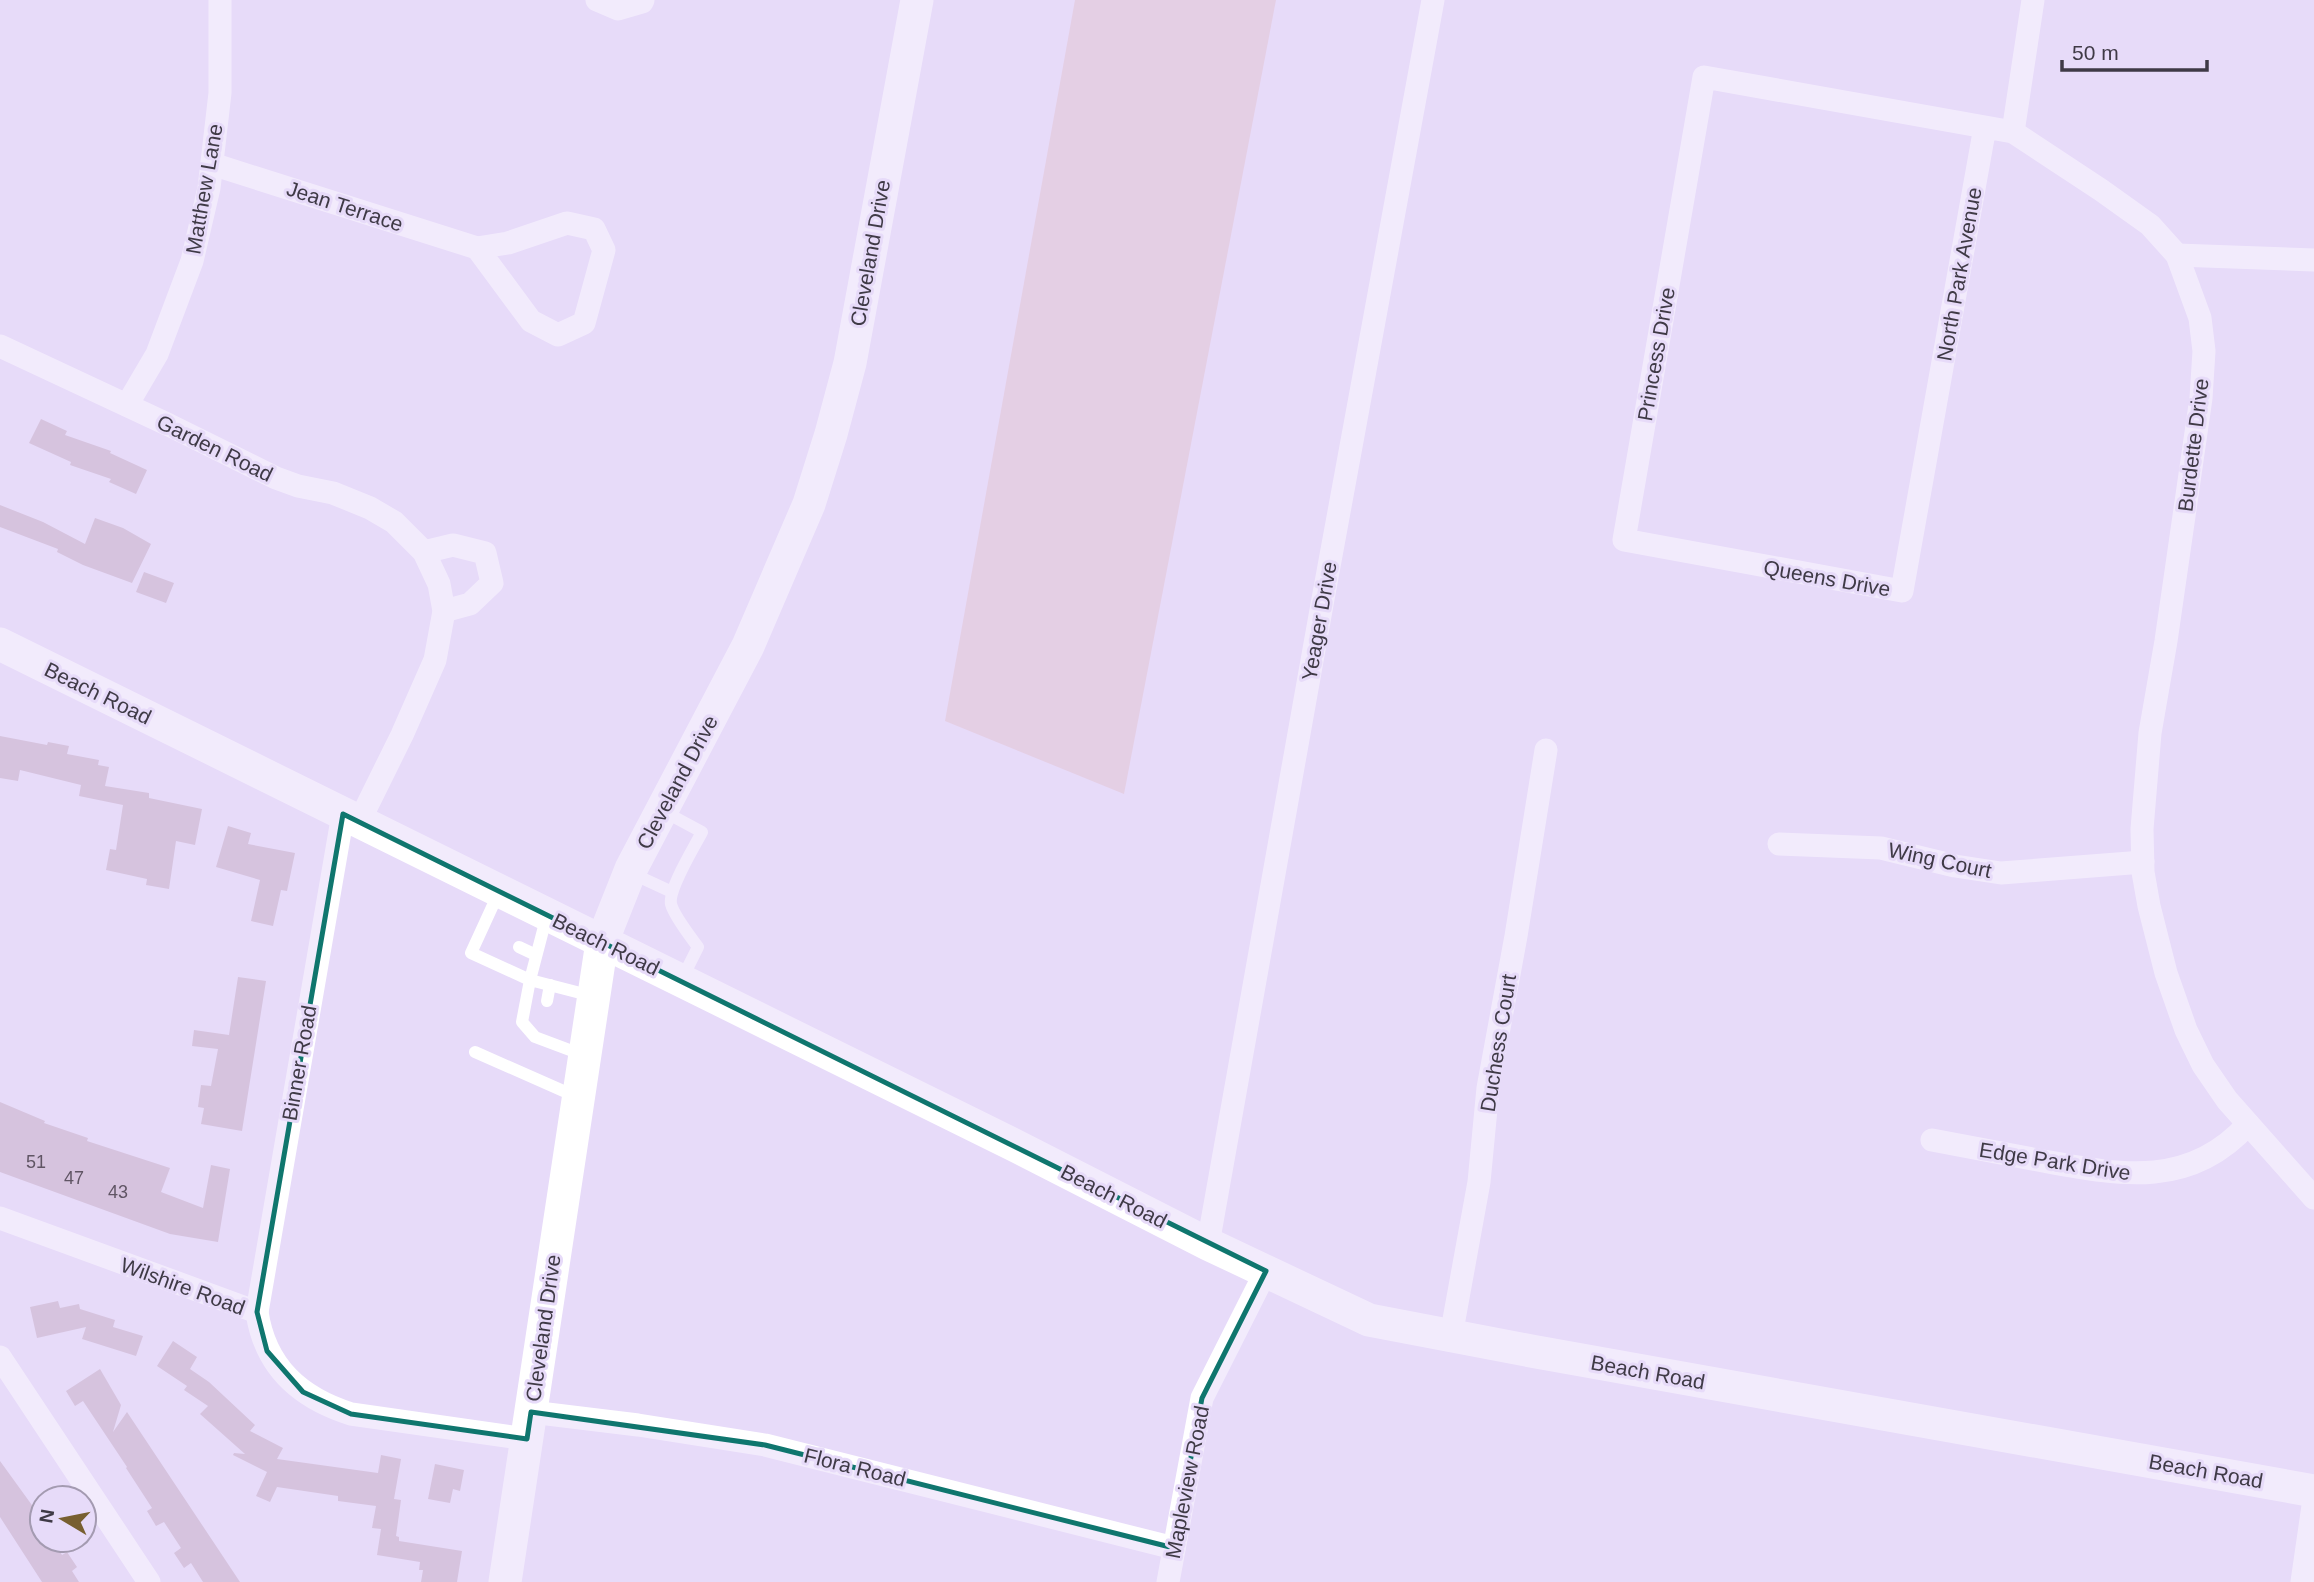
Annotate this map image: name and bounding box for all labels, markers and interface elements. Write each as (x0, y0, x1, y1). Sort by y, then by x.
scale bar (2062, 28, 2207, 72)
text: 50 m (2072, 41, 2119, 64)
street label: Matthew Lane (181, 122, 227, 256)
street label: Jean Terrace (284, 176, 406, 236)
street label: Cleveland Drive (846, 178, 894, 328)
street label: North Park Avenue (1932, 185, 1986, 363)
street label: Princess Drive (1633, 285, 1679, 423)
street label: Burdette Drive (2173, 377, 2213, 513)
street label: Garden Road (153, 410, 277, 486)
street label: Queens Drive (1762, 556, 1892, 600)
street label: Yeager Drive (1297, 560, 1341, 682)
street label: Beach Road (41, 657, 155, 729)
street label: Cleveland Drive (632, 711, 722, 853)
street label: Wing Court (1886, 838, 1994, 882)
street label: Beach Road (549, 908, 663, 980)
street label: Duchess Court (1476, 972, 1520, 1113)
street label: Binner Road (278, 1004, 320, 1122)
street label: Edge Park Drive (1978, 1138, 2132, 1184)
house number: 51 (26, 1152, 46, 1172)
street label: Beach Road (1057, 1160, 1171, 1232)
house number: 47 (64, 1168, 84, 1188)
house number: 43 (108, 1182, 128, 1202)
street label: Wilshire Road (118, 1253, 248, 1319)
street label: Cleveland Drive (521, 1253, 565, 1403)
street label: Beach Road (1589, 1351, 1707, 1393)
street label: Mapleview Road (1161, 1404, 1213, 1560)
street label: Flora Road (802, 1443, 908, 1491)
street label: Beach Road (2147, 1450, 2265, 1492)
north arrow (28, 1484, 98, 1554)
text: N (35, 1508, 58, 1525)

